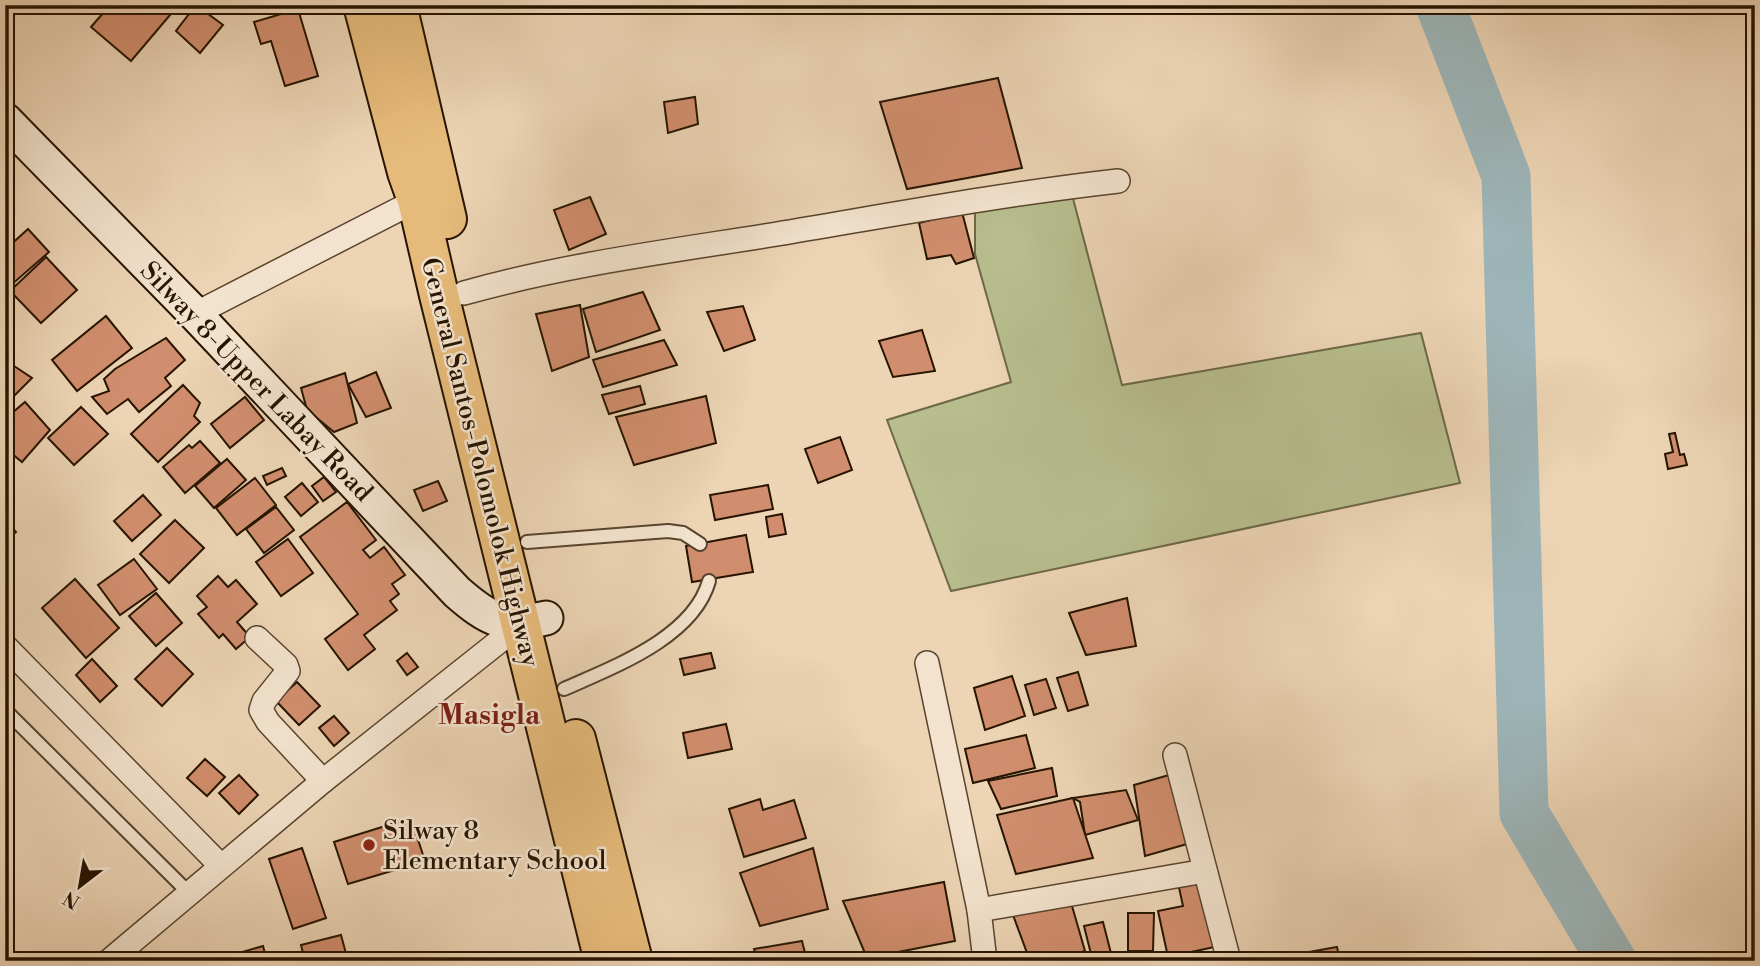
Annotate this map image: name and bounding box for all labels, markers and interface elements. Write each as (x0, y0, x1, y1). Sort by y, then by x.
street label: General Santos-Polomolok Highway (414, 254, 546, 670)
street label: Silway 8-Upper Labay Road (133, 255, 380, 509)
district label: Masigla (438, 698, 541, 733)
place label: Silway 8 Elementary School (383, 815, 607, 877)
marker: Silway 8 Elementary School (361, 837, 377, 853)
north arrow (46, 850, 116, 920)
text: N (59, 886, 84, 914)

